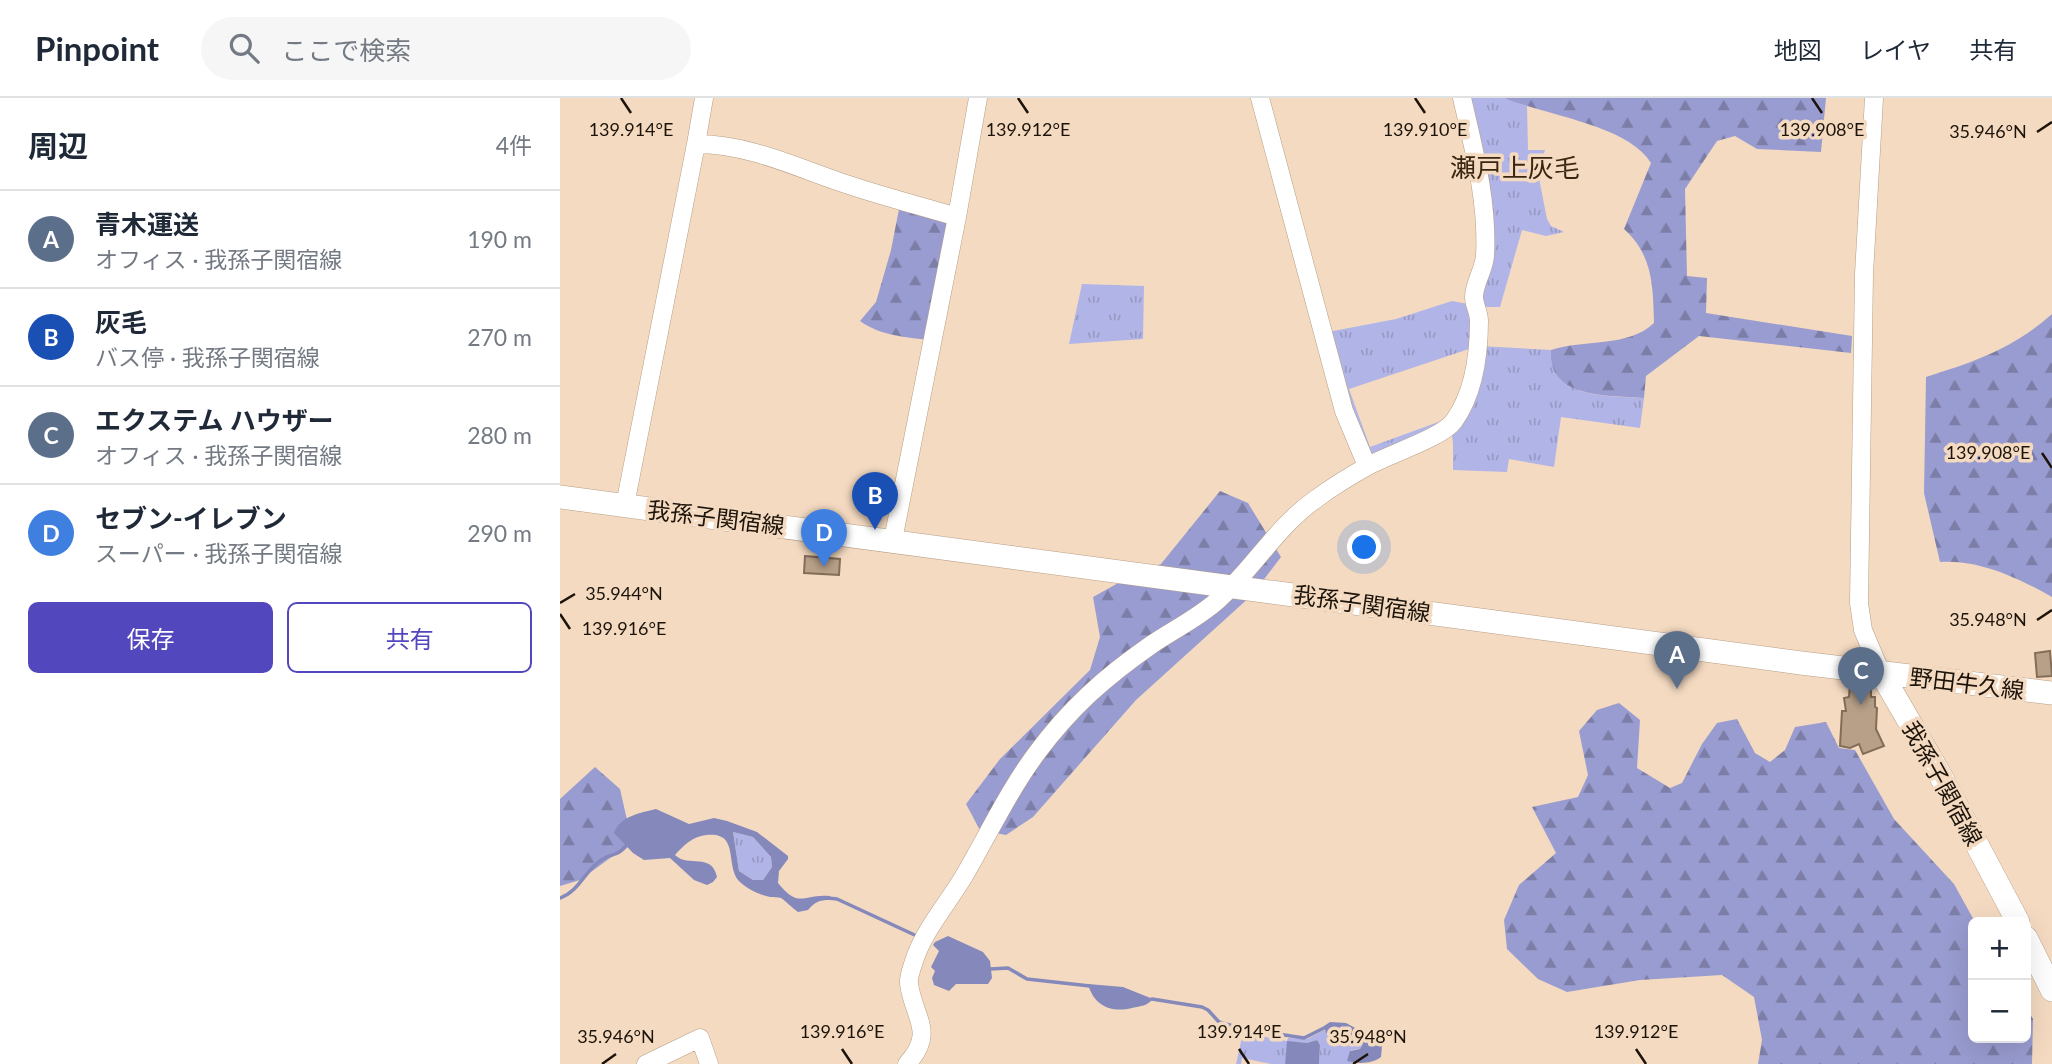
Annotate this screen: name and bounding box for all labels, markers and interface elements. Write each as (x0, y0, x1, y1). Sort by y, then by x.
search box (201, 17, 691, 80)
text: Pinpoint (35, 28, 159, 68)
icon: search (225, 29, 263, 67)
text: ここで検索 (281, 34, 411, 66)
text: 地図 (1774, 35, 1822, 64)
text: レイヤ (1860, 35, 1931, 64)
text: 共有 (1969, 35, 2017, 64)
text: 139.914°E (589, 118, 673, 140)
text: 139.912°E (986, 118, 1070, 140)
text: 139.910°E (1383, 118, 1467, 140)
text: 139.908°E (1780, 118, 1864, 140)
text: 35.946°N (1949, 120, 2027, 142)
text: 周辺 (28, 127, 88, 163)
text: 4件 (496, 131, 532, 159)
district label: 瀬戸上灰毛 (1450, 151, 1580, 183)
text: 青木運送 (95, 208, 199, 240)
text: A (43, 225, 59, 253)
text: 190 m (467, 225, 532, 253)
text: オフィス · 我孫子関宿線 (95, 245, 342, 273)
text: 灰毛 (95, 306, 147, 338)
text: B (43, 323, 59, 351)
text: 270 m (467, 323, 532, 351)
text: バス停 · 我孫子関宿線 (95, 343, 320, 371)
text: エクステム ハウザー (95, 404, 334, 436)
text: C (43, 421, 59, 449)
text: 280 m (467, 421, 532, 449)
text: オフィス · 我孫子関宿線 (95, 441, 342, 469)
text: 139.908°E (1946, 441, 2030, 463)
pin: B (852, 472, 898, 530)
street label: 我孫子関宿線 (646, 495, 786, 539)
text: セブン-イレブン (95, 502, 287, 534)
pin: D (801, 509, 847, 567)
text: D (42, 519, 60, 547)
text: 290 m (467, 519, 532, 547)
your location (1347, 530, 1381, 564)
text: スーパー · 我孫子関宿線 (95, 539, 343, 567)
street label: 我孫子関宿線 (1292, 580, 1432, 626)
text: 35.944°N (585, 582, 663, 604)
button: 保存 (28, 602, 273, 673)
button: 共有 (287, 602, 532, 673)
text: 35.948°N (1949, 608, 2027, 630)
text: 139.916°E (582, 617, 666, 639)
pin: A (1654, 631, 1700, 689)
pin: C (1838, 647, 1884, 705)
street label: 野田牛久線 (1908, 662, 2026, 704)
street label: 我孫子関宿線 (1897, 716, 1989, 850)
map controls (1968, 917, 2031, 1043)
button: + (1968, 917, 2031, 980)
button: − (1968, 980, 2031, 1043)
text: 139.916°E (800, 1020, 884, 1042)
text: 139.914°E (1197, 1020, 1281, 1042)
text: 139.912°E (1594, 1020, 1678, 1042)
text: 35.946°N (577, 1025, 655, 1047)
text: 35.948°N (1329, 1025, 1407, 1047)

